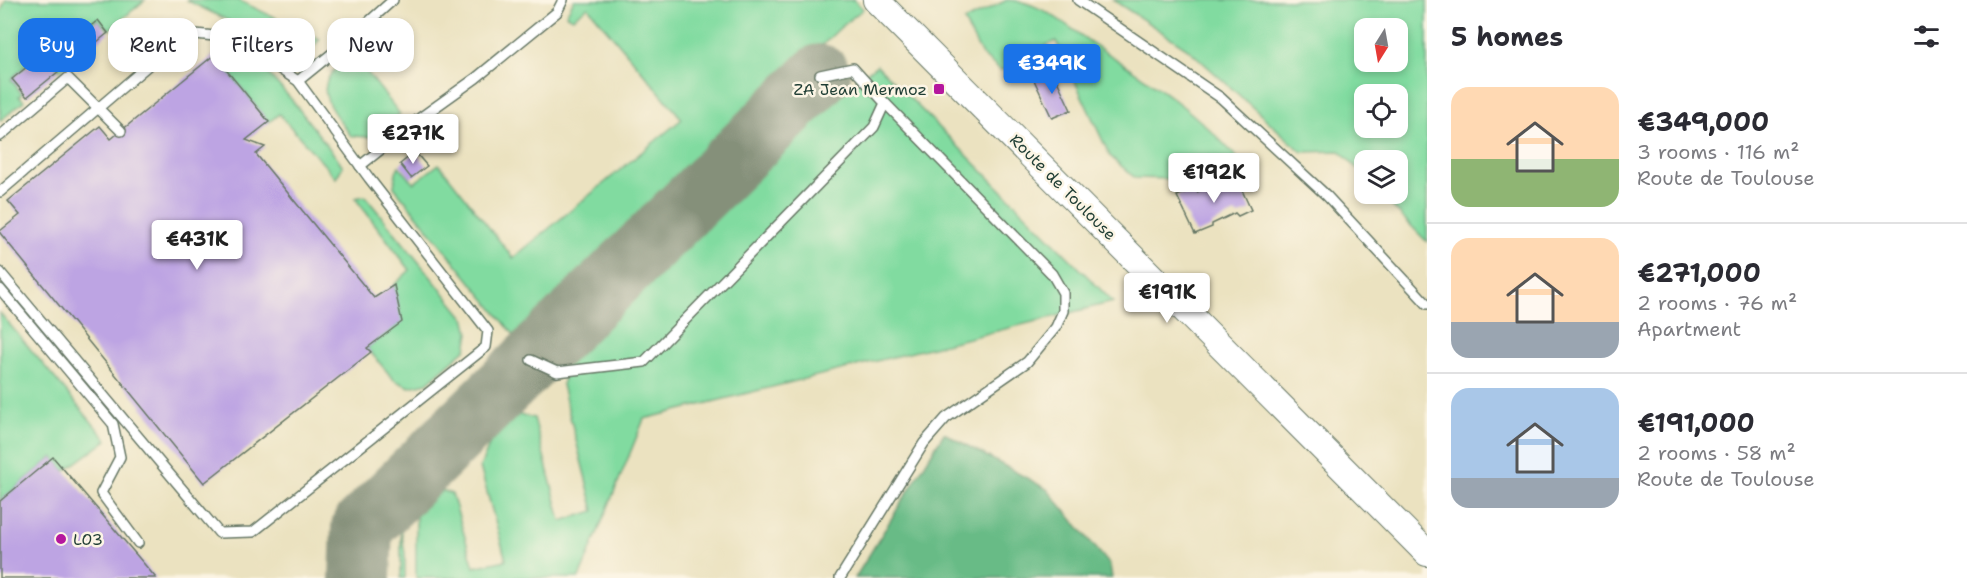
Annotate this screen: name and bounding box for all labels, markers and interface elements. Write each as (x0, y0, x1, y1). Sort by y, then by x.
chip: Buy (18, 18, 96, 72)
chip: Rent (108, 18, 198, 72)
chip: Filters (210, 18, 315, 72)
chip: New (327, 18, 414, 72)
north arrow (1354, 18, 1408, 72)
map controls (1354, 18, 1408, 204)
text: 5 homes (1451, 19, 1563, 54)
icon: filters (1910, 20, 1943, 53)
pin: €349K (1010, 44, 1094, 95)
text: €349K (1018, 50, 1086, 76)
place label: ZA Jean Mermoz (794, 79, 927, 100)
marker: ZA Jean Mermoz (932, 82, 946, 96)
button: locate (1354, 84, 1408, 138)
text: €349,000 (1637, 104, 1769, 139)
icon: home (1499, 111, 1571, 183)
pin: €271K (371, 114, 455, 165)
text: €271K (382, 120, 444, 146)
street label: Route de Toulouse (1005, 129, 1121, 245)
text: 3 rooms · 116 m² (1637, 139, 1799, 165)
button: layers (1354, 150, 1408, 204)
pin: €192K (1172, 153, 1256, 204)
text: €192K (1182, 159, 1246, 185)
text: Route de Toulouse (1637, 165, 1815, 191)
pin: €431K (155, 220, 239, 271)
text: €431K (166, 226, 228, 252)
text: €271,000 (1637, 255, 1761, 290)
icon: home (1499, 262, 1571, 334)
pin: €191K (1125, 273, 1209, 324)
text: €191K (1138, 279, 1196, 305)
text: 2 rooms · 76 m² (1637, 290, 1797, 316)
text: Apartment (1637, 316, 1741, 342)
text: €191,000 (1637, 405, 1755, 440)
icon: home (1499, 412, 1571, 484)
text: 2 rooms · 58 m² (1637, 440, 1796, 466)
text: Route de Toulouse (1637, 466, 1815, 492)
place label: L03 (73, 529, 103, 550)
marker: L03 (54, 532, 68, 546)

